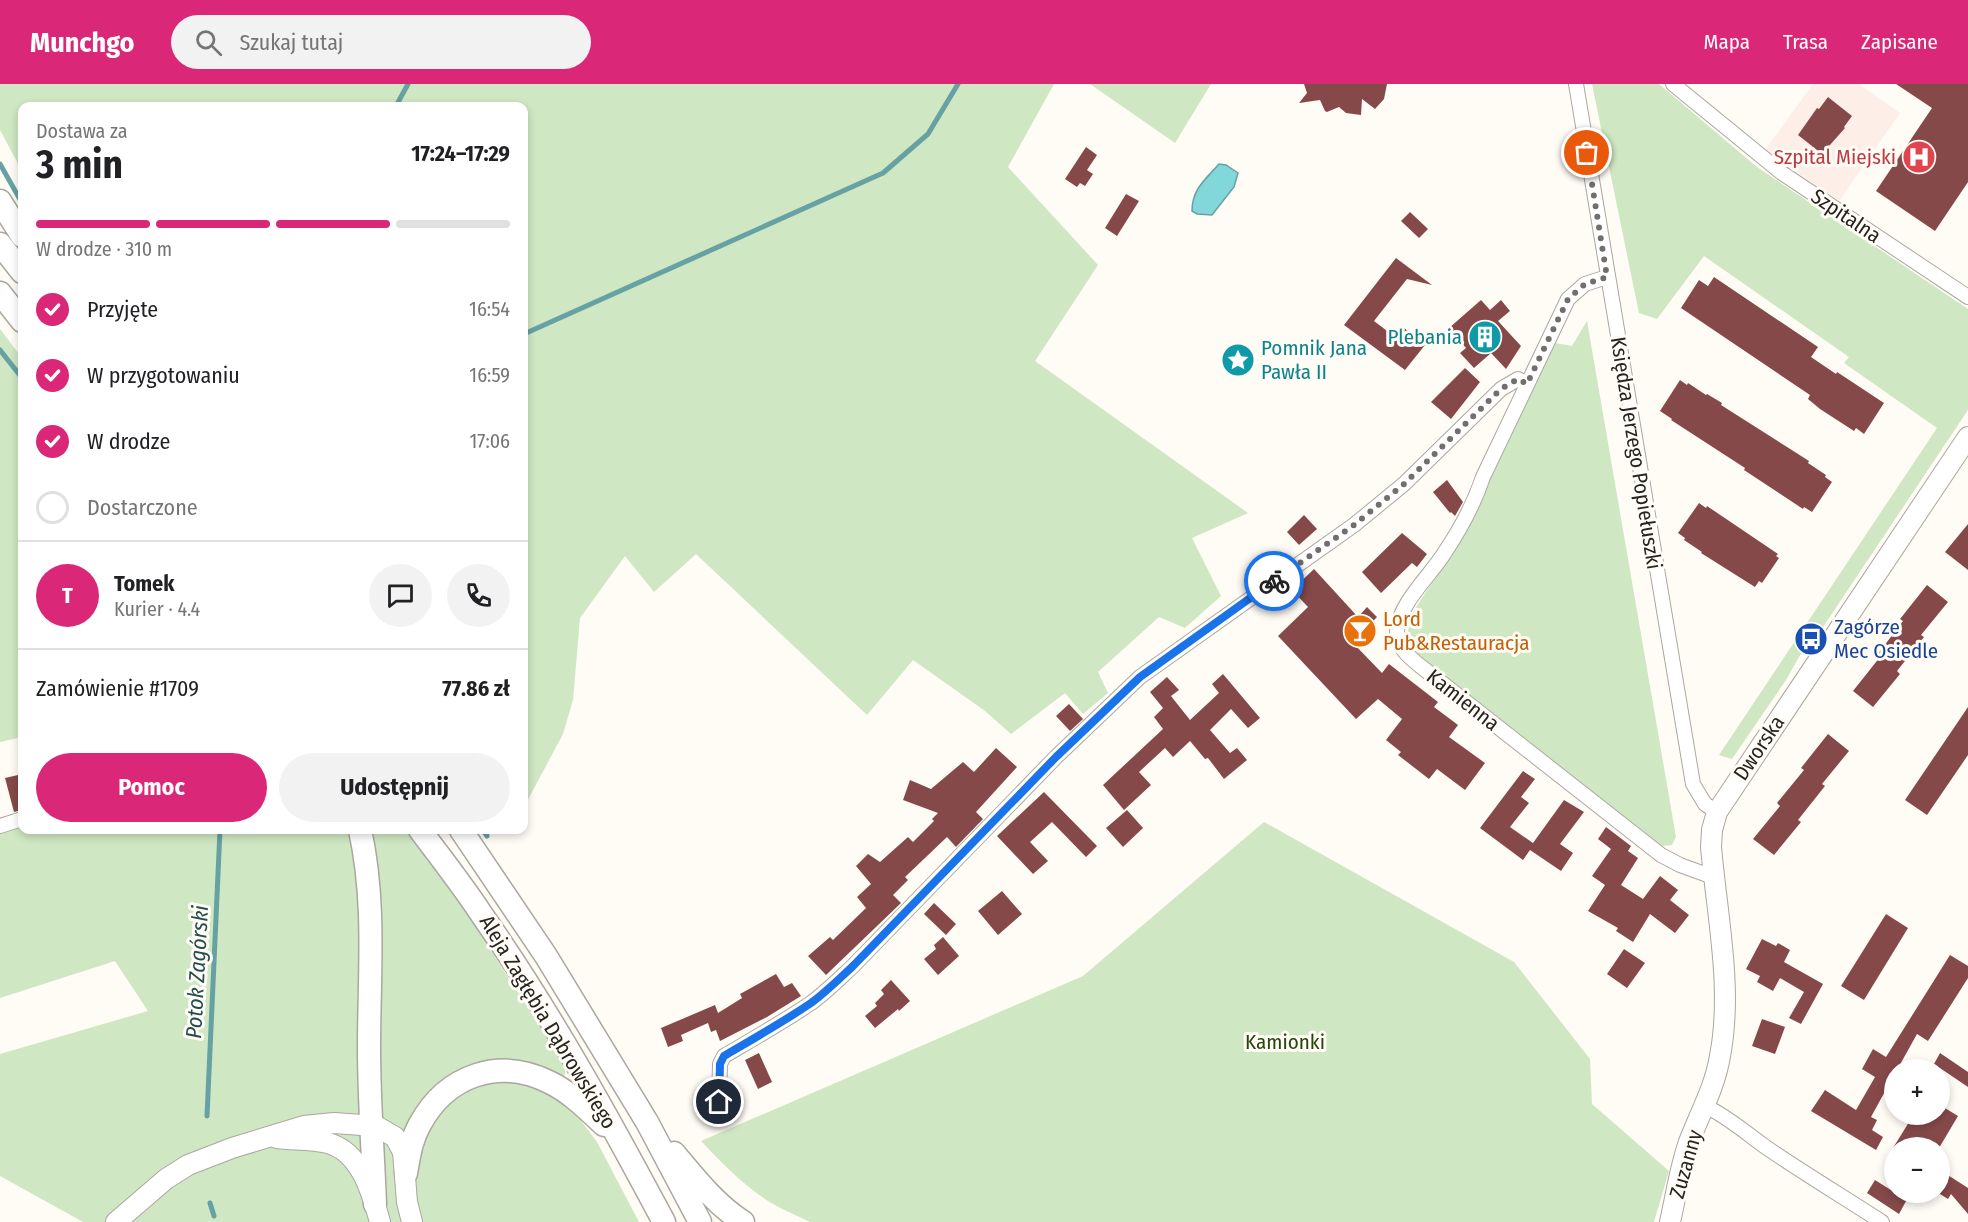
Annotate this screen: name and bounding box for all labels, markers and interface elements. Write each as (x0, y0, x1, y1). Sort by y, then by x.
search box (171, 15, 591, 69)
text: Munchgo (30, 26, 135, 59)
icon: search (192, 26, 225, 59)
text: Szukaj tutaj (240, 29, 343, 56)
text: Mapa (1704, 29, 1750, 55)
text: Trasa (1783, 29, 1828, 55)
text: Zapisane (1861, 29, 1938, 55)
text: Dostawa za (36, 119, 128, 143)
pin (1561, 127, 1612, 178)
icon: bag (1570, 136, 1603, 169)
hospital icon: Szpital Miejski (1901, 139, 1937, 175)
text: 17:24–17:29 (411, 140, 510, 167)
text: 3 min (36, 142, 123, 188)
place label: Szpital Miejski (1774, 144, 1896, 170)
street label: Szpitalna (1806, 183, 1886, 249)
text: W drodze · 310 m (36, 237, 172, 261)
icon: check (36, 293, 69, 326)
text: Przyjęte (87, 296, 158, 323)
text: 16:54 (469, 297, 510, 321)
building icon: Plebania (1467, 319, 1503, 355)
place label: Plebania (1387, 324, 1462, 350)
place label: Pomnik Jana Pawła II (1261, 335, 1367, 385)
street label: Księdza Jerzego Popiełuszki (1605, 335, 1667, 571)
place icon: Pomnik Jana Pawła II (1220, 342, 1256, 378)
icon: check (36, 359, 69, 392)
text: W przygotowaniu (87, 362, 240, 389)
text: 16:59 (469, 363, 510, 387)
icon: check (36, 425, 69, 458)
text: W drodze (87, 428, 170, 455)
text: 17:06 (470, 429, 510, 453)
text: Dostarczone (87, 494, 198, 521)
courier (1244, 551, 1304, 611)
button: chat (369, 564, 432, 627)
button: phone (447, 564, 510, 627)
icon: bike (1258, 565, 1291, 598)
text: Tomek (114, 570, 174, 597)
text: T (62, 582, 73, 609)
text: Kurier · 4.4 (114, 597, 200, 621)
place label: Lord Pub&Restauracja (1383, 606, 1530, 656)
bar icon: Lord Pub&Restauracja (1342, 613, 1378, 649)
place label: Zagórze Mec Osiedle (1834, 614, 1938, 664)
bus stop icon: Zagórze Mec Osiedle (1793, 621, 1829, 657)
street label: Kamienna (1421, 663, 1505, 737)
text: Zamówienie #1709 (36, 675, 199, 702)
text: 77.86 zł (442, 675, 510, 702)
street label: Dworska (1728, 711, 1790, 785)
button: Pomoc (36, 753, 267, 822)
button: Udostępnij (279, 753, 510, 822)
water label: Potok Zagórski (180, 904, 214, 1039)
street label: Aleja Zagłębia Dąbrowskiego (474, 910, 622, 1134)
park label: Kamionki (1245, 1029, 1325, 1055)
map controls (1884, 1059, 1950, 1203)
button: + (1884, 1059, 1950, 1125)
pin (693, 1076, 744, 1127)
icon: home (702, 1085, 735, 1118)
street label: Zuzanny (1664, 1126, 1708, 1201)
button: − (1884, 1137, 1950, 1203)

